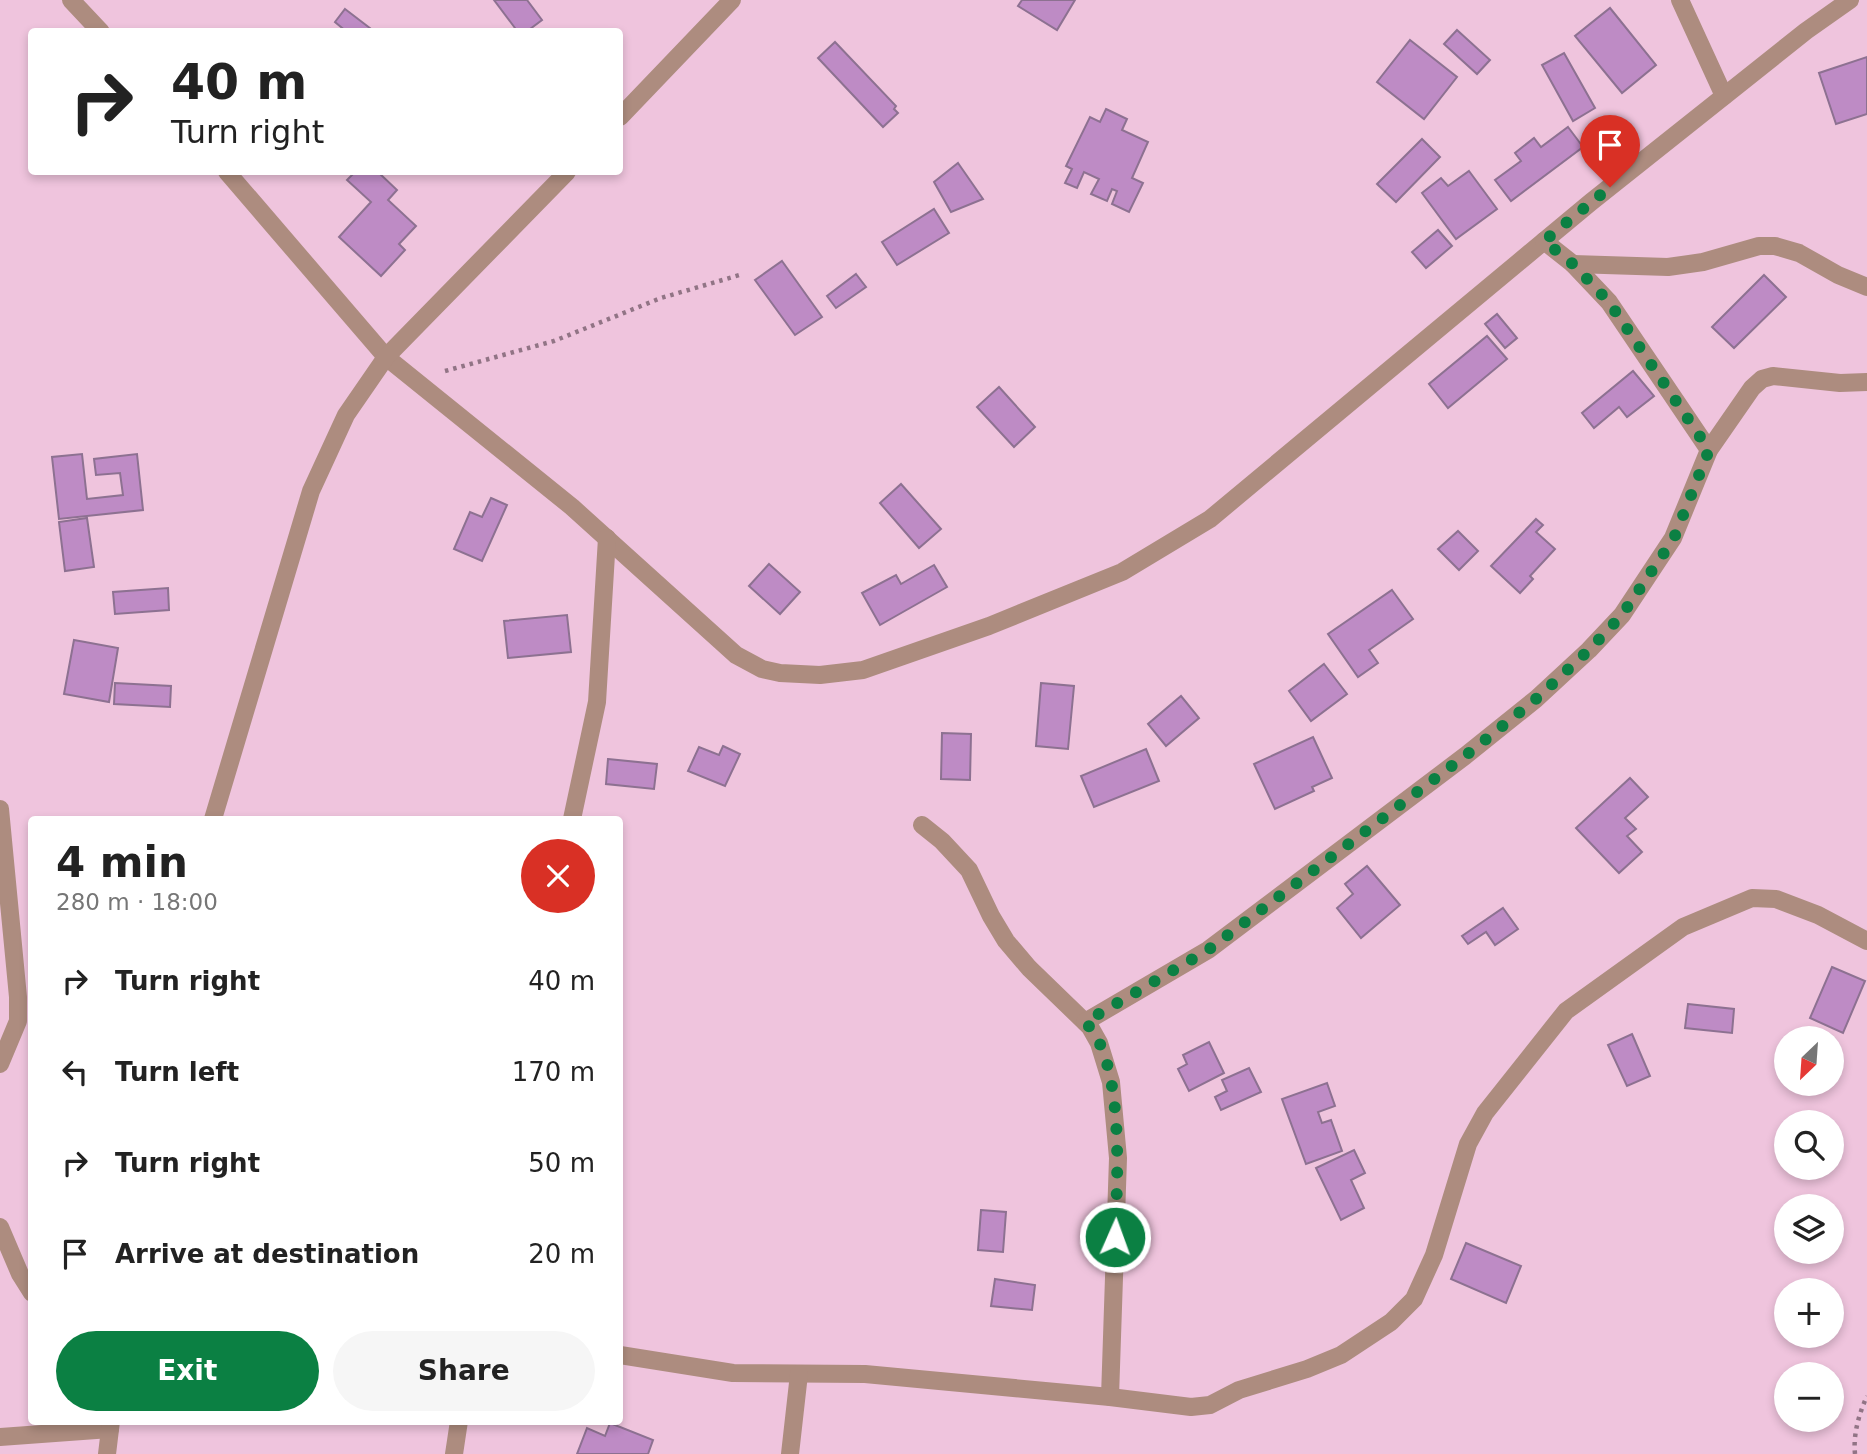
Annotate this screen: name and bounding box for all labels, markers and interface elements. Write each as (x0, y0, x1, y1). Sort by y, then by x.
text: 40 m (171, 54, 307, 111)
icon: right (56, 56, 147, 147)
text: Turn right (171, 113, 324, 151)
pin (1580, 115, 1640, 187)
icon: arrive (1591, 126, 1629, 164)
text: 4 min (56, 838, 188, 887)
button: close (521, 839, 595, 913)
text: 280 m · 18:00 (56, 889, 218, 915)
icon: right (56, 962, 94, 1000)
text: Turn right (115, 966, 260, 996)
text: 40 m (528, 966, 595, 996)
north arrow (1774, 1026, 1844, 1096)
map controls (1774, 1026, 1844, 1432)
icon: left (56, 1053, 94, 1091)
text: Turn left (115, 1057, 239, 1087)
text: 170 m (512, 1057, 595, 1087)
button: search (1774, 1110, 1844, 1180)
icon: right (56, 1144, 94, 1182)
text: Turn right (115, 1148, 260, 1178)
text: 50 m (528, 1148, 595, 1178)
button: layers (1774, 1194, 1844, 1264)
position arrow (1078, 1200, 1152, 1274)
icon: arrive (56, 1235, 94, 1273)
text: Arrive at destination (115, 1239, 419, 1269)
text: 20 m (528, 1239, 595, 1269)
button: + (1774, 1278, 1844, 1348)
button: Exit (56, 1331, 319, 1411)
button: Share (333, 1331, 595, 1411)
button: − (1774, 1362, 1844, 1432)

